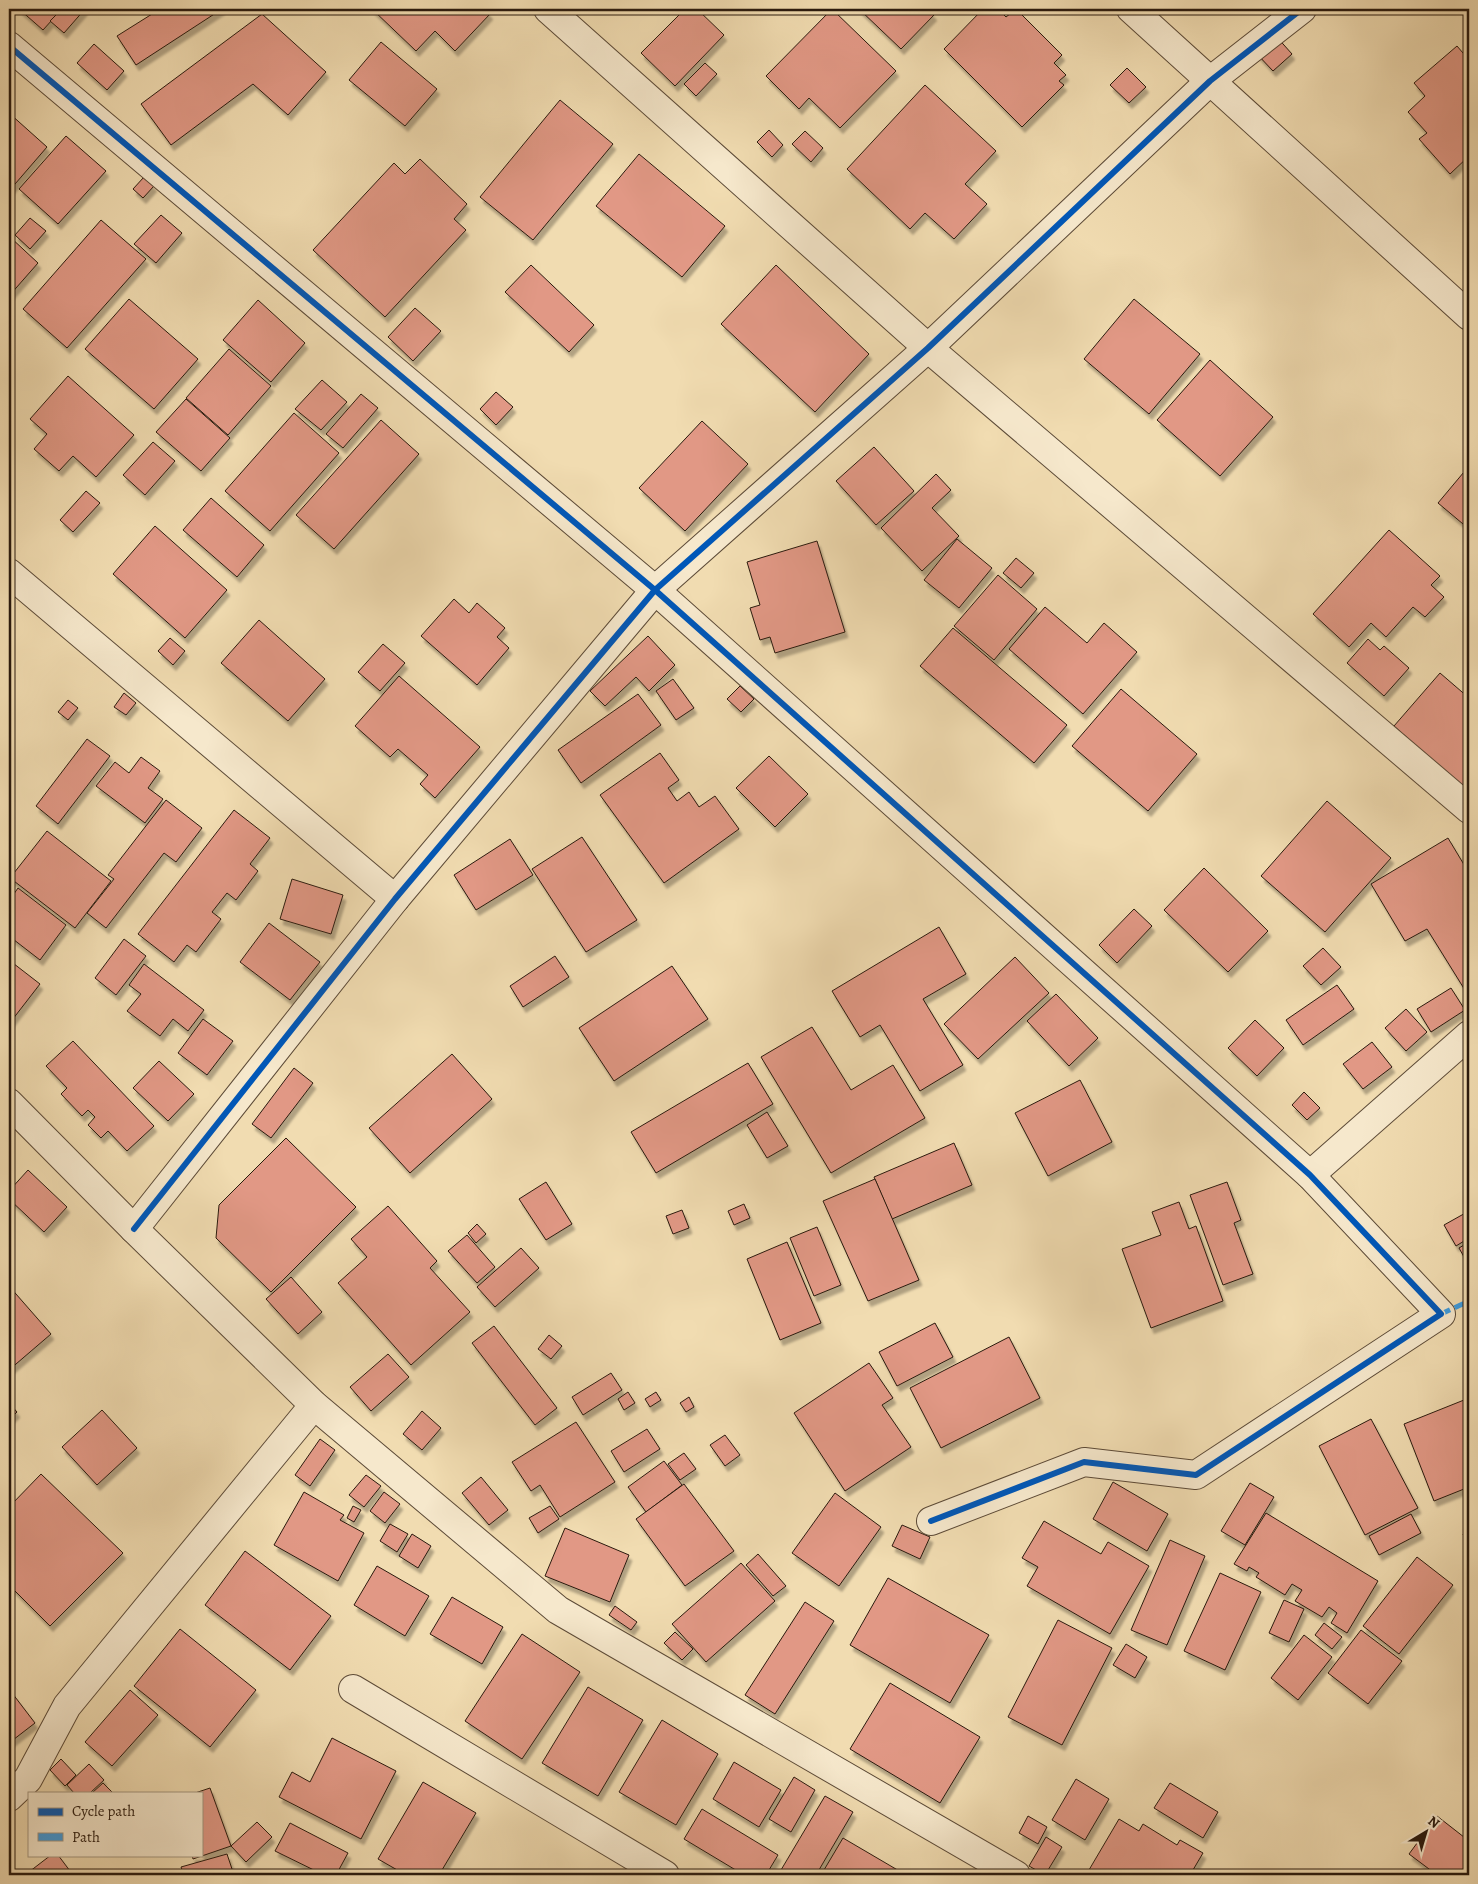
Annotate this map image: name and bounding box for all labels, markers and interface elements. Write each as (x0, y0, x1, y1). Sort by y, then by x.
legend (28, 1792, 202, 1856)
text: Cycle path (72, 1801, 135, 1821)
north arrow (1400, 1806, 1450, 1856)
text: N (1424, 1812, 1444, 1833)
text: Path (72, 1827, 100, 1847)

